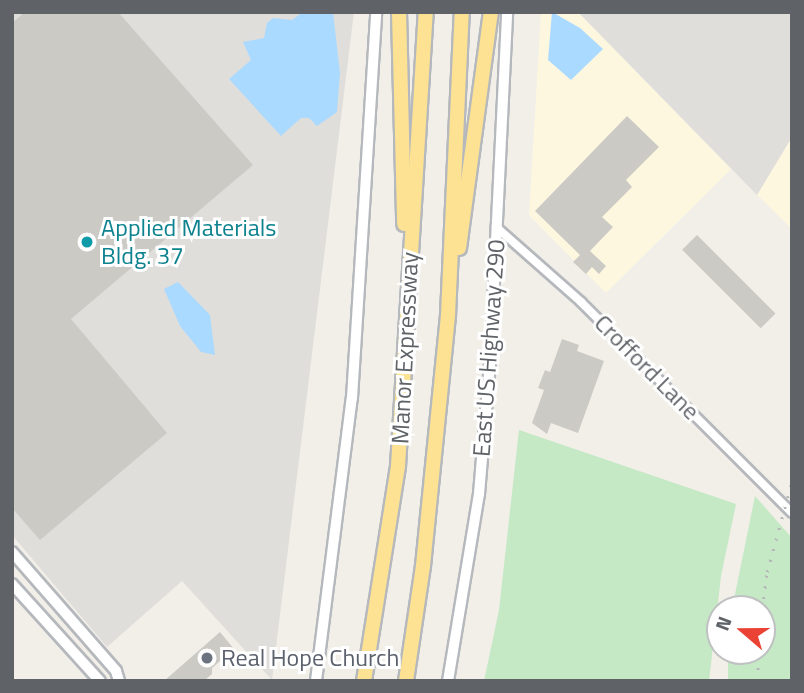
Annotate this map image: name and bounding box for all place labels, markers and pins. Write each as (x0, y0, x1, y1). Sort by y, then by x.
place label: Applied Materials Bldg. 37 (101, 214, 277, 270)
marker: Applied Materials Bldg. 37 (79, 234, 95, 250)
place label: Real Hope Church (221, 644, 399, 672)
marker: Real Hope Church (199, 650, 215, 666)

